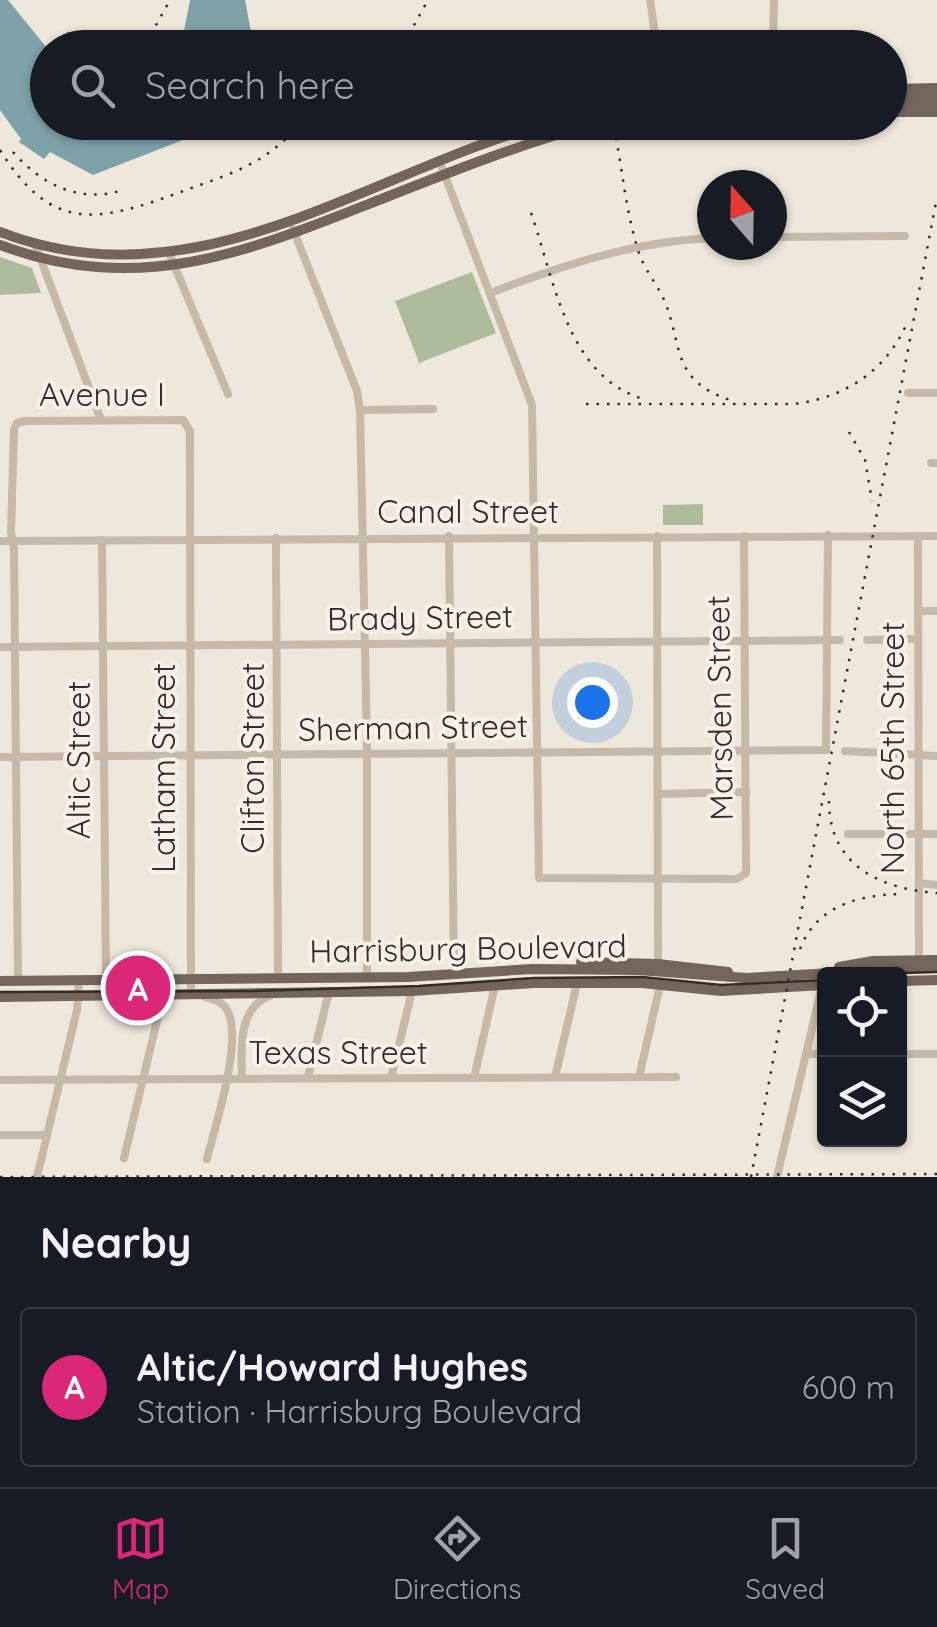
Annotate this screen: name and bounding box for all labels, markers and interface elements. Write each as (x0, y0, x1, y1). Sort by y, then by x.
search box (30, 30, 907, 140)
icon: search (65, 58, 120, 113)
text: Search here (145, 61, 355, 109)
north arrow (697, 170, 787, 260)
street label: Avenue I (39, 374, 165, 414)
street label: Canal Street (377, 491, 559, 531)
street label: Brady Street (327, 595, 513, 639)
street label: Marsden Street (697, 595, 741, 821)
street label: North 65th Street (872, 622, 912, 874)
street label: Clifton Street (232, 662, 272, 854)
street label: Latham Street (143, 663, 183, 873)
your location (567, 677, 618, 728)
street label: Altic Street (58, 681, 98, 839)
street label: Sherman Street (298, 705, 528, 749)
street label: Harrisburg Boulevard (309, 925, 627, 971)
pin: A (106, 950, 170, 1026)
map controls (817, 967, 907, 1147)
button: locate (817, 967, 907, 1057)
street label: Texas Street (248, 1032, 428, 1072)
button: layers (817, 1057, 907, 1147)
text: Nearby (40, 1216, 191, 1269)
text: Altic/Howard Hughes (137, 1343, 528, 1391)
text: A (64, 1367, 85, 1407)
text: 600 m (802, 1367, 895, 1407)
text: Station · Harrisburg Boulevard (137, 1391, 582, 1431)
tab: Map (112, 1511, 169, 1606)
tab: Directions (393, 1511, 521, 1606)
tab: Saved (745, 1511, 825, 1606)

